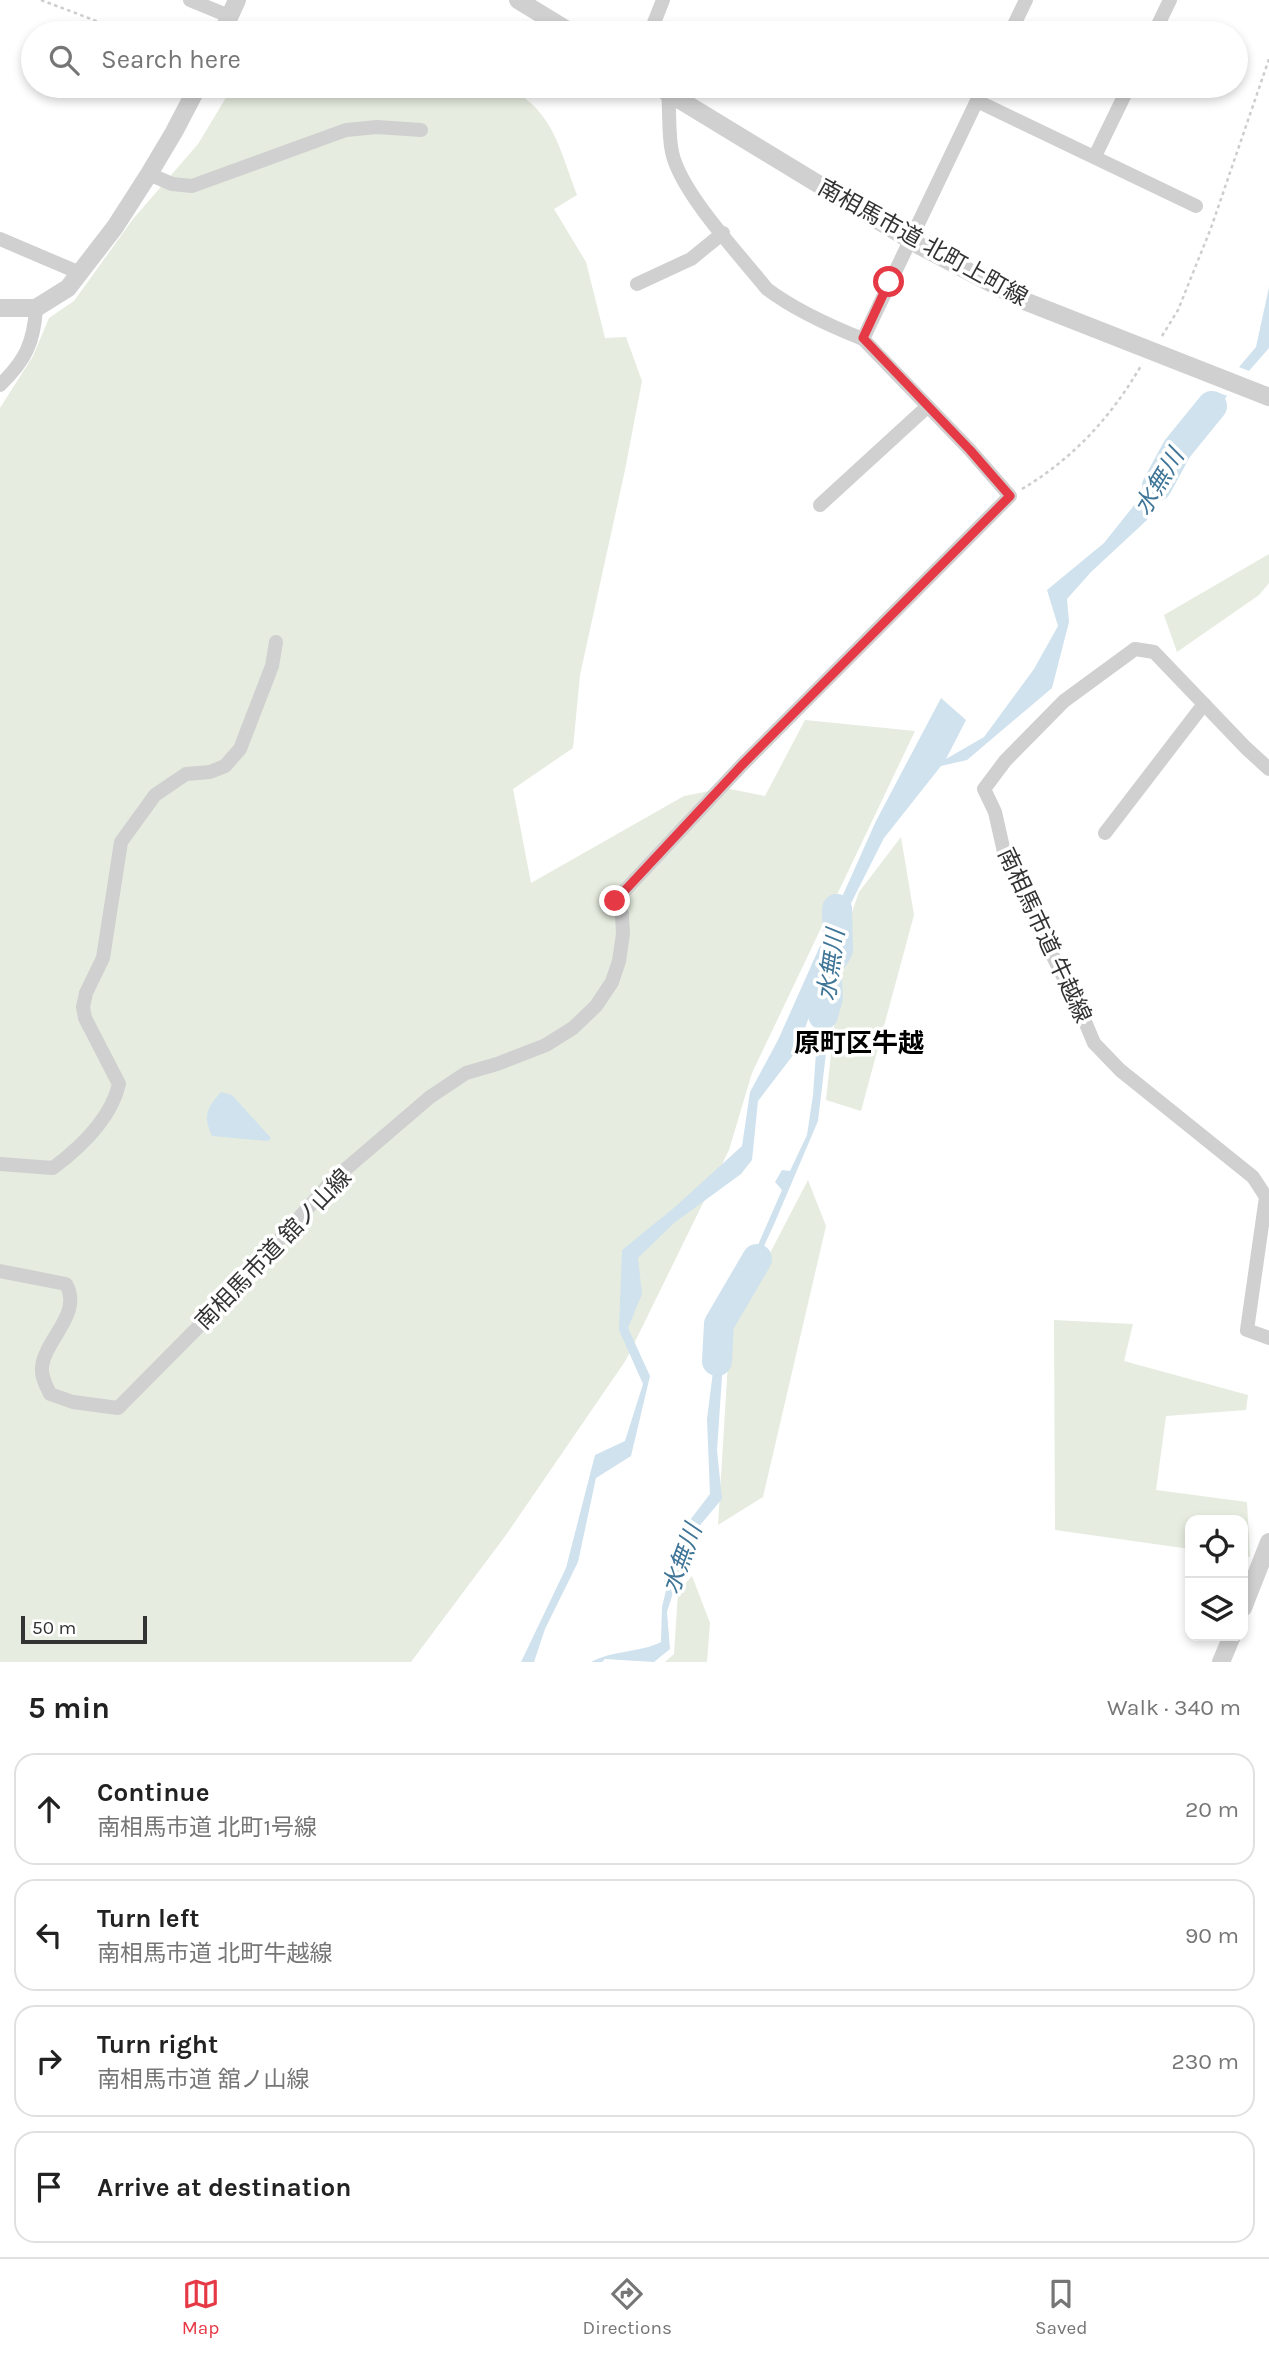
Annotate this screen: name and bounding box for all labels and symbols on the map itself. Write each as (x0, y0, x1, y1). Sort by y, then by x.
street label: 南相馬市道 北町上町線 (813, 174, 1032, 311)
route start (873, 266, 904, 297)
water label: 水無川 (1128, 441, 1191, 520)
street label: 南相馬市道 牛越線 (992, 844, 1097, 1027)
route end (599, 885, 630, 916)
water label: 水無川 (812, 924, 850, 1003)
district label: 原町区牛越 (794, 1028, 924, 1059)
street label: 南相馬市道 舘ノ山線 (190, 1164, 357, 1335)
water label: 水無川 (657, 1518, 708, 1598)
scale bar (21, 1613, 147, 1645)

